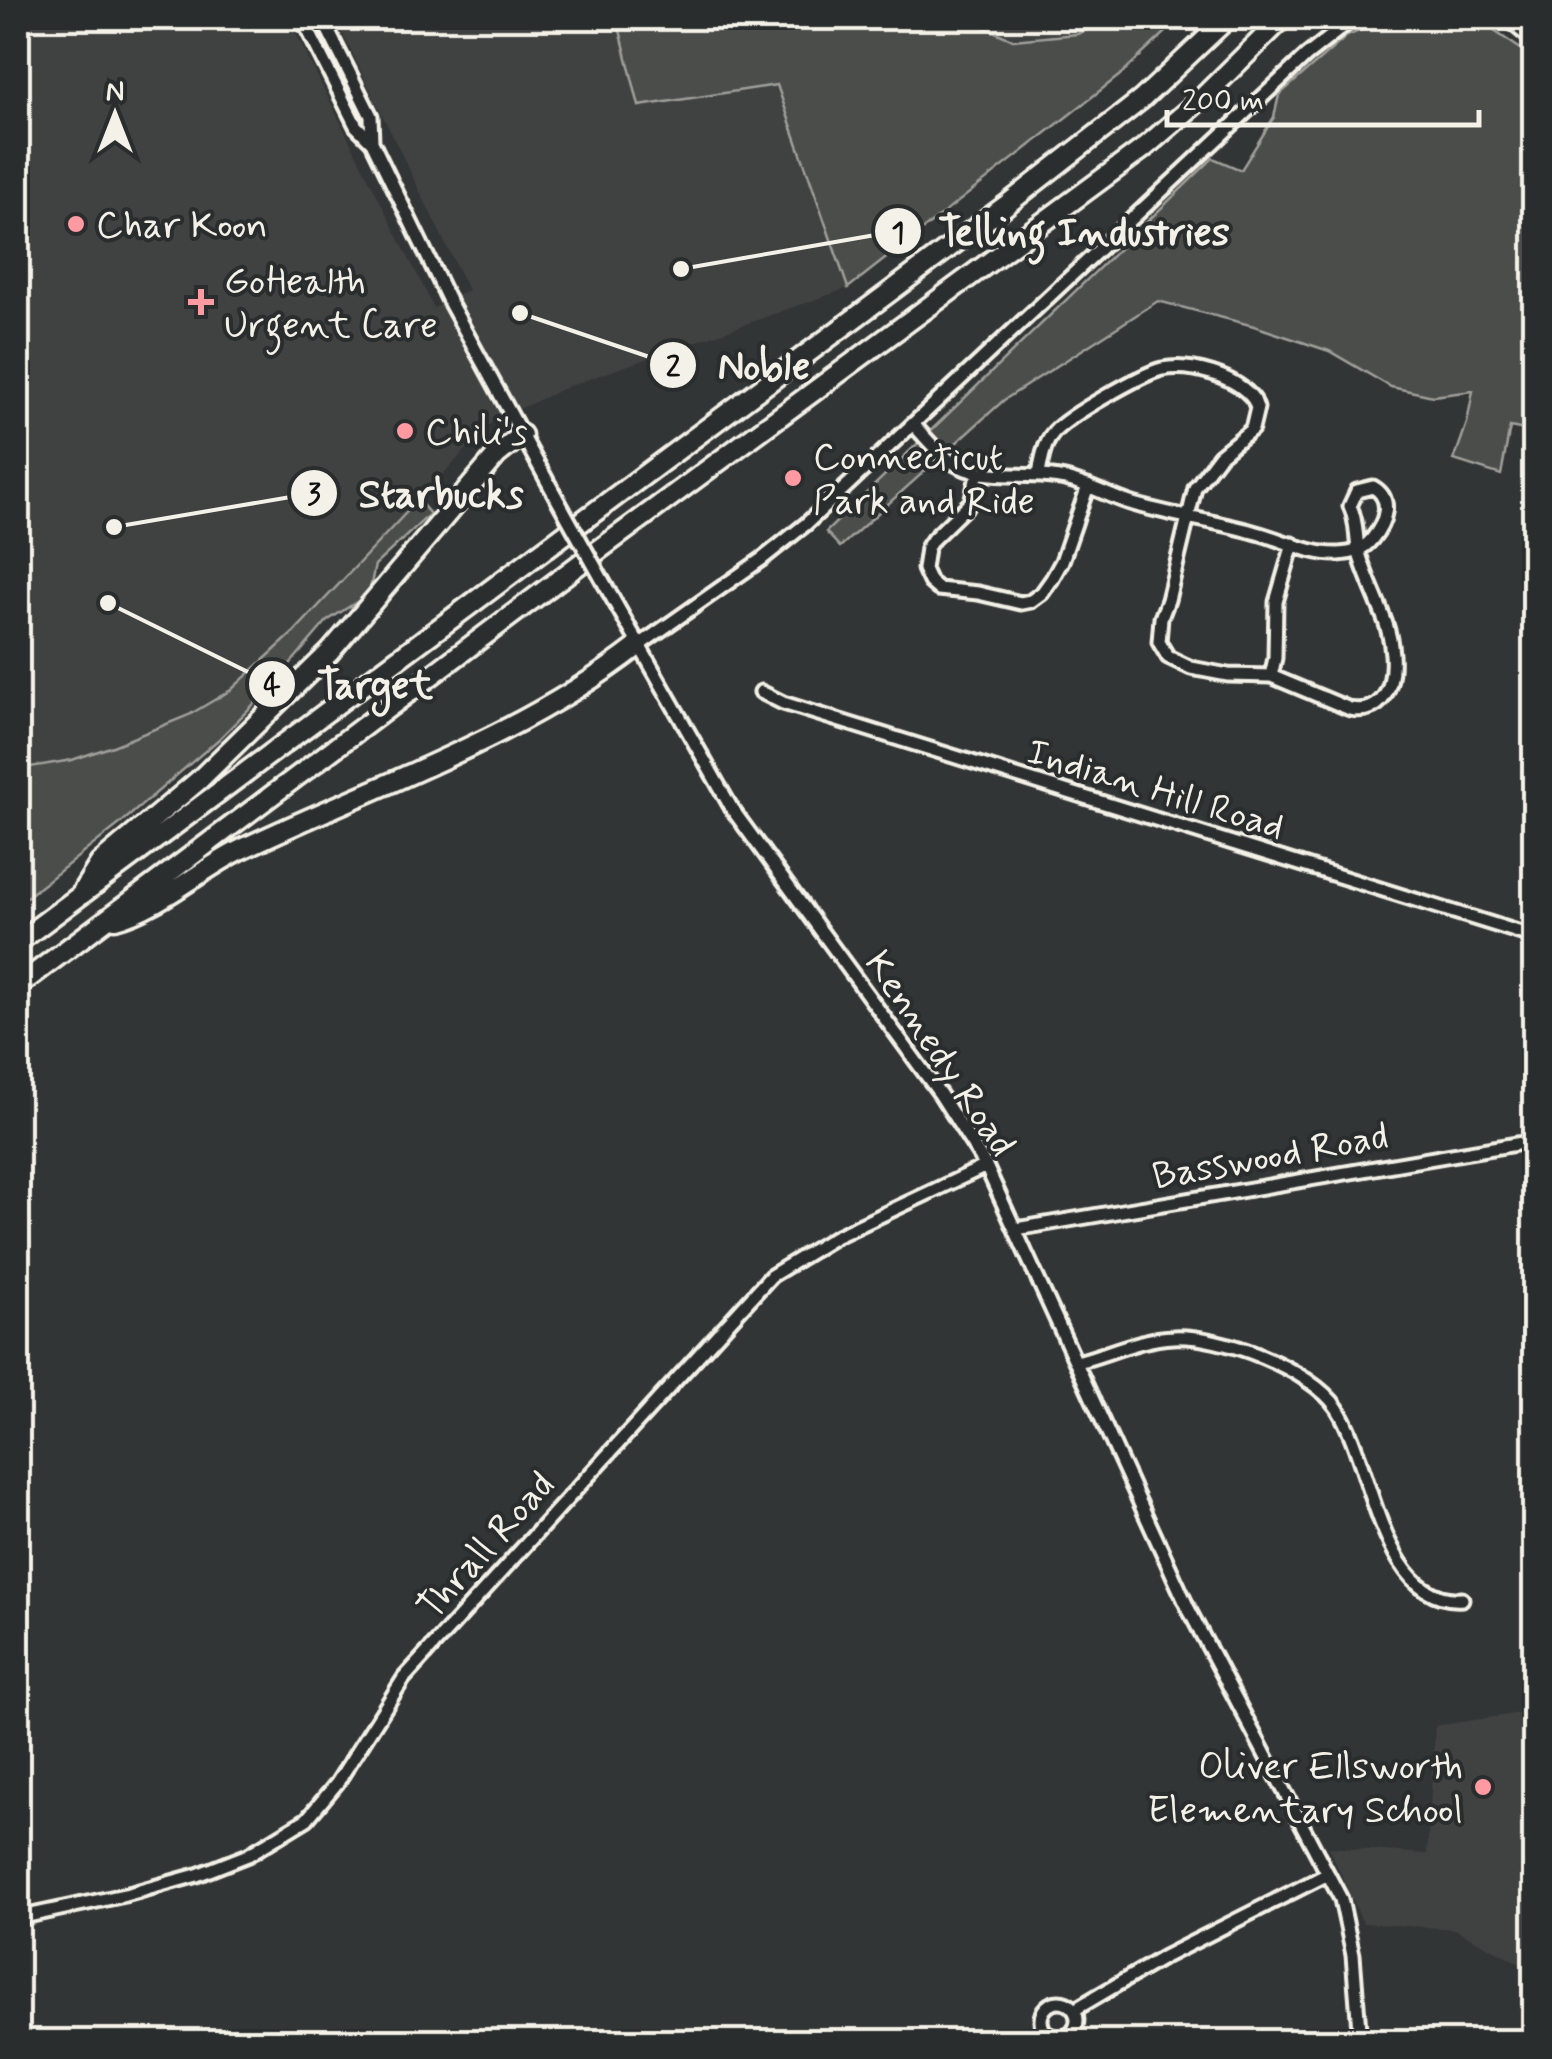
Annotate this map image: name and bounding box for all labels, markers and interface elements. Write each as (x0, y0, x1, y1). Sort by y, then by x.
north arrow (65, 65, 165, 165)
scale bar (1167, 65, 1480, 127)
text: N (106, 74, 124, 111)
text: 200 m (1182, 82, 1264, 121)
callout: Telling Industries (873, 196, 1245, 266)
place label: Char Koon (96, 202, 268, 251)
text: Telling Industries (938, 208, 1230, 265)
marker: Char Koon (65, 213, 87, 235)
text: 1 (891, 214, 905, 253)
place label: GoHealth Urgent Care (224, 258, 438, 355)
marker: GoHealth Urgent Care (188, 289, 214, 315)
callout: Noble (648, 330, 830, 400)
text: Noble (718, 342, 810, 394)
text: 2 (666, 348, 681, 387)
place label: Chili's (425, 409, 528, 458)
marker: Chili's (394, 420, 416, 442)
place label: Connecticut Park and Ride (813, 434, 1035, 527)
callout: Starbucks (289, 458, 544, 528)
marker: Connecticut Park and Ride (782, 467, 804, 489)
text: Starbucks (359, 470, 524, 522)
text: 3 (307, 475, 321, 514)
callout: Target (247, 649, 453, 719)
text: Target (317, 661, 433, 717)
text: 4 (263, 666, 281, 705)
street label: Indian Hill Road (1021, 728, 1290, 853)
street label: Kennedy Road (852, 942, 1026, 1167)
street label: Basswood Road (1149, 1113, 1392, 1202)
street label: Thrall Road (407, 1462, 566, 1631)
place label: Oliver Ellsworth Elementary School (1147, 1743, 1463, 1836)
marker: Oliver Ellsworth Elementary School (1472, 1776, 1494, 1798)

